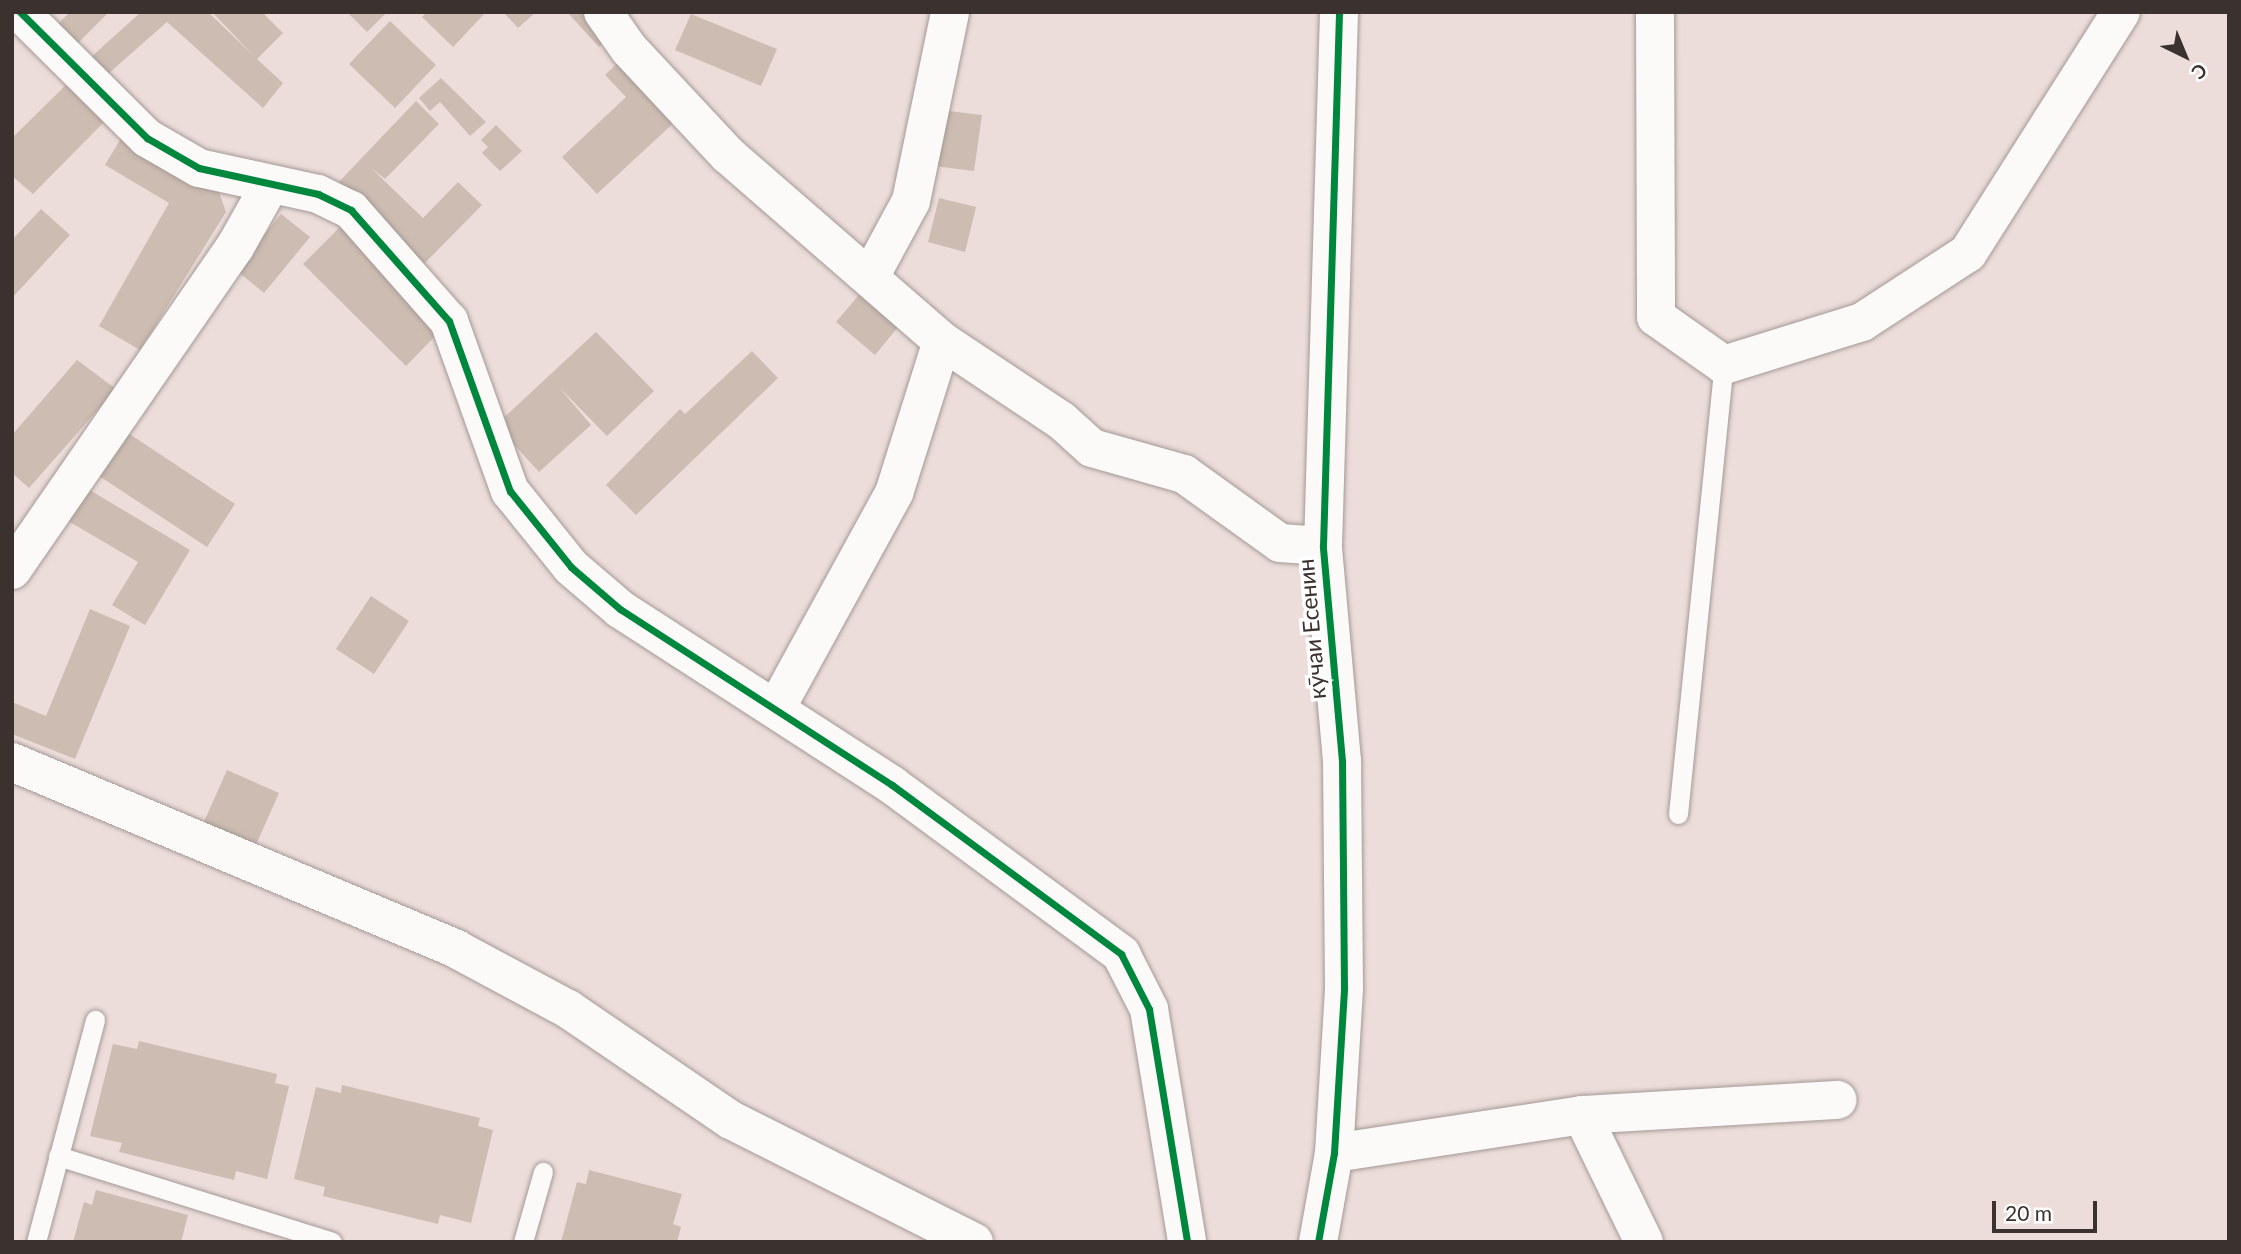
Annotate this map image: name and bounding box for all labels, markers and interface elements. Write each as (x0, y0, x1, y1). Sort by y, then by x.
north arrow (2150, 21, 2220, 91)
text: С (2187, 59, 2212, 84)
street label: кӯчаи Есенин (1291, 558, 1331, 700)
scale bar (1996, 1188, 2101, 1232)
text: 20 m (2005, 1200, 2052, 1225)

